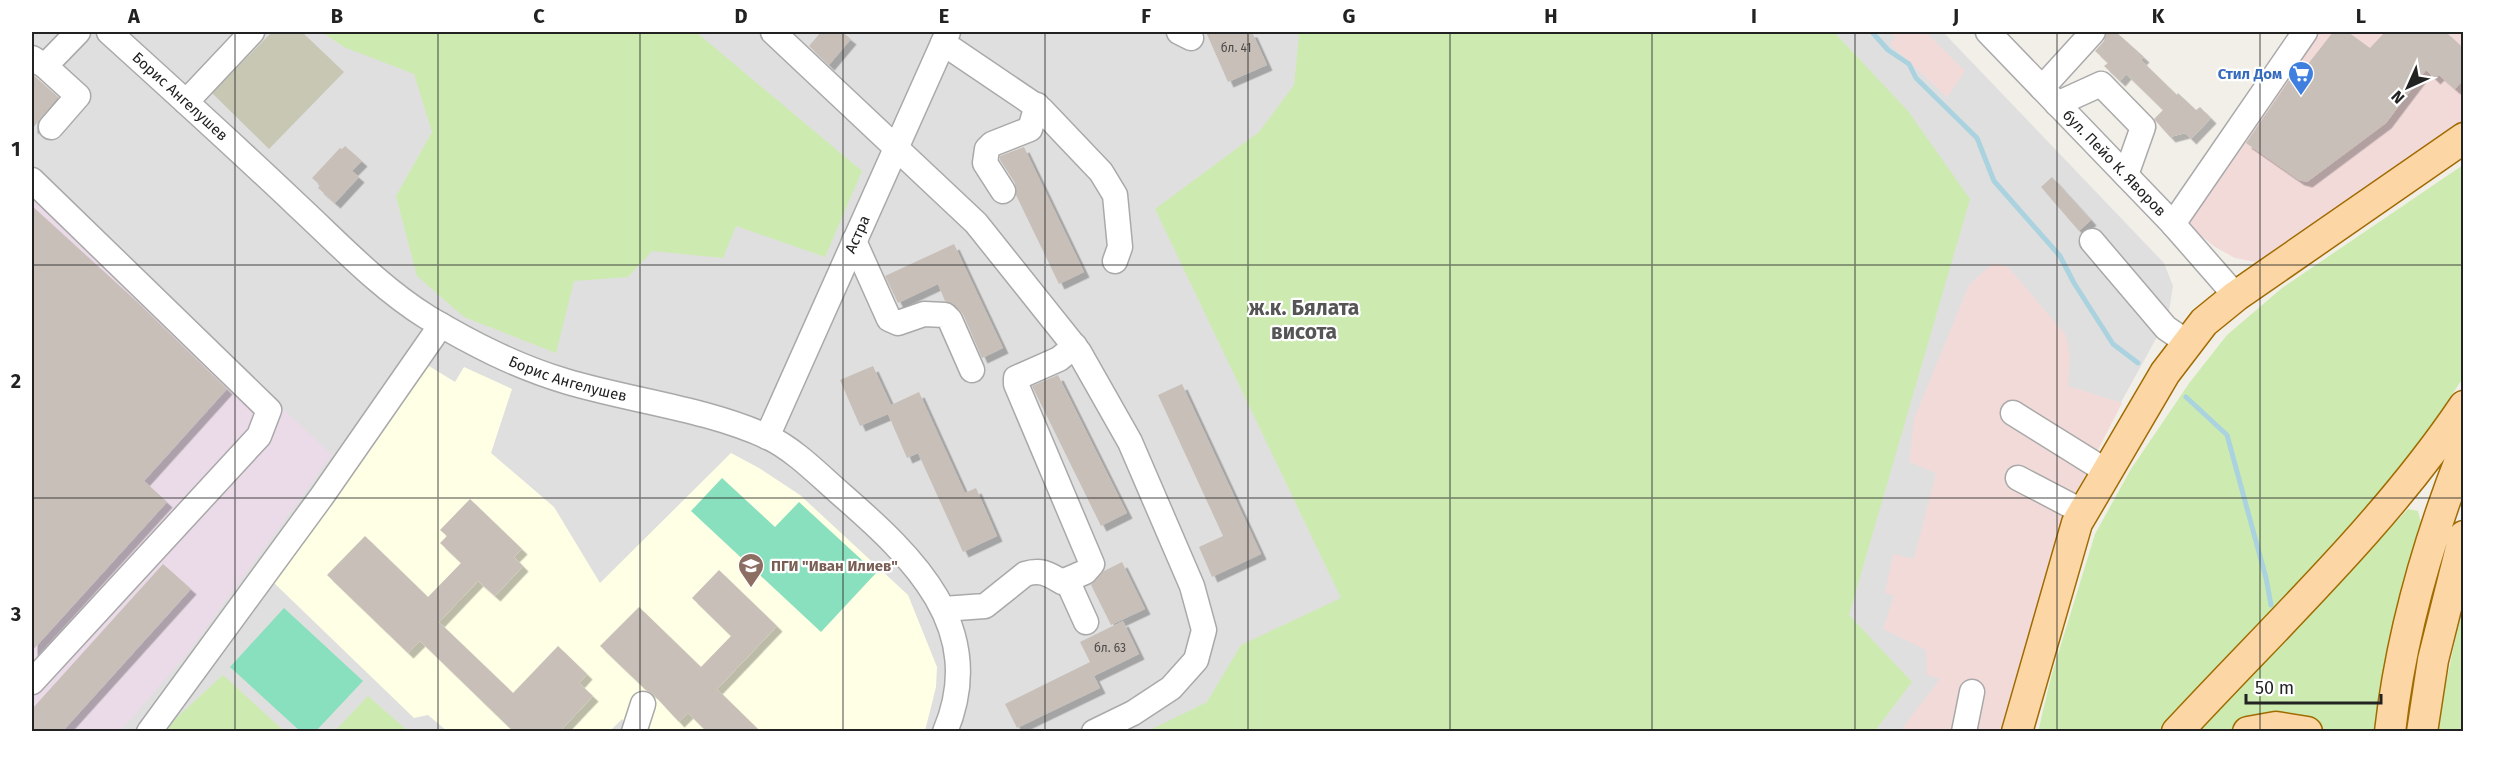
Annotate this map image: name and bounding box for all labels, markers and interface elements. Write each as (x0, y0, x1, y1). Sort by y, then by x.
text: A (127, 4, 141, 28)
text: B (331, 4, 343, 28)
text: C (533, 4, 545, 28)
text: D (734, 4, 748, 28)
text: E (939, 4, 949, 28)
text: F (1141, 4, 1151, 28)
text: G (1343, 4, 1355, 28)
text: H (1544, 4, 1558, 28)
text: I (1751, 4, 1757, 28)
text: J (1952, 4, 1959, 28)
text: K (2152, 4, 2165, 28)
text: L (2356, 4, 2366, 28)
house number: бл. 41 (1221, 41, 1251, 55)
street label: Борис Ангелушев (128, 48, 231, 145)
north arrow (2378, 57, 2438, 117)
supermarket icon: Стил Дом (2286, 59, 2316, 97)
place label: Стил Дом (2218, 65, 2282, 83)
text: N (2387, 87, 2408, 108)
street label: бул. Пейо К. Яворов (2059, 106, 2170, 220)
text: 1 (11, 137, 21, 161)
street label: Астра (841, 213, 874, 256)
district label: ж.к. Бялата висота (1249, 295, 1359, 345)
street label: Борис Ангелушев (506, 352, 629, 405)
text: 2 (11, 369, 21, 393)
school or university icon: ПГИ "Иван Илиев" (736, 551, 766, 589)
place label: ПГИ "Иван Илиев" (771, 557, 898, 575)
text: 3 (10, 602, 21, 626)
house number: бл. 63 (1094, 641, 1126, 655)
scale bar (2246, 667, 2381, 705)
text: 50 m (2255, 677, 2294, 699)

